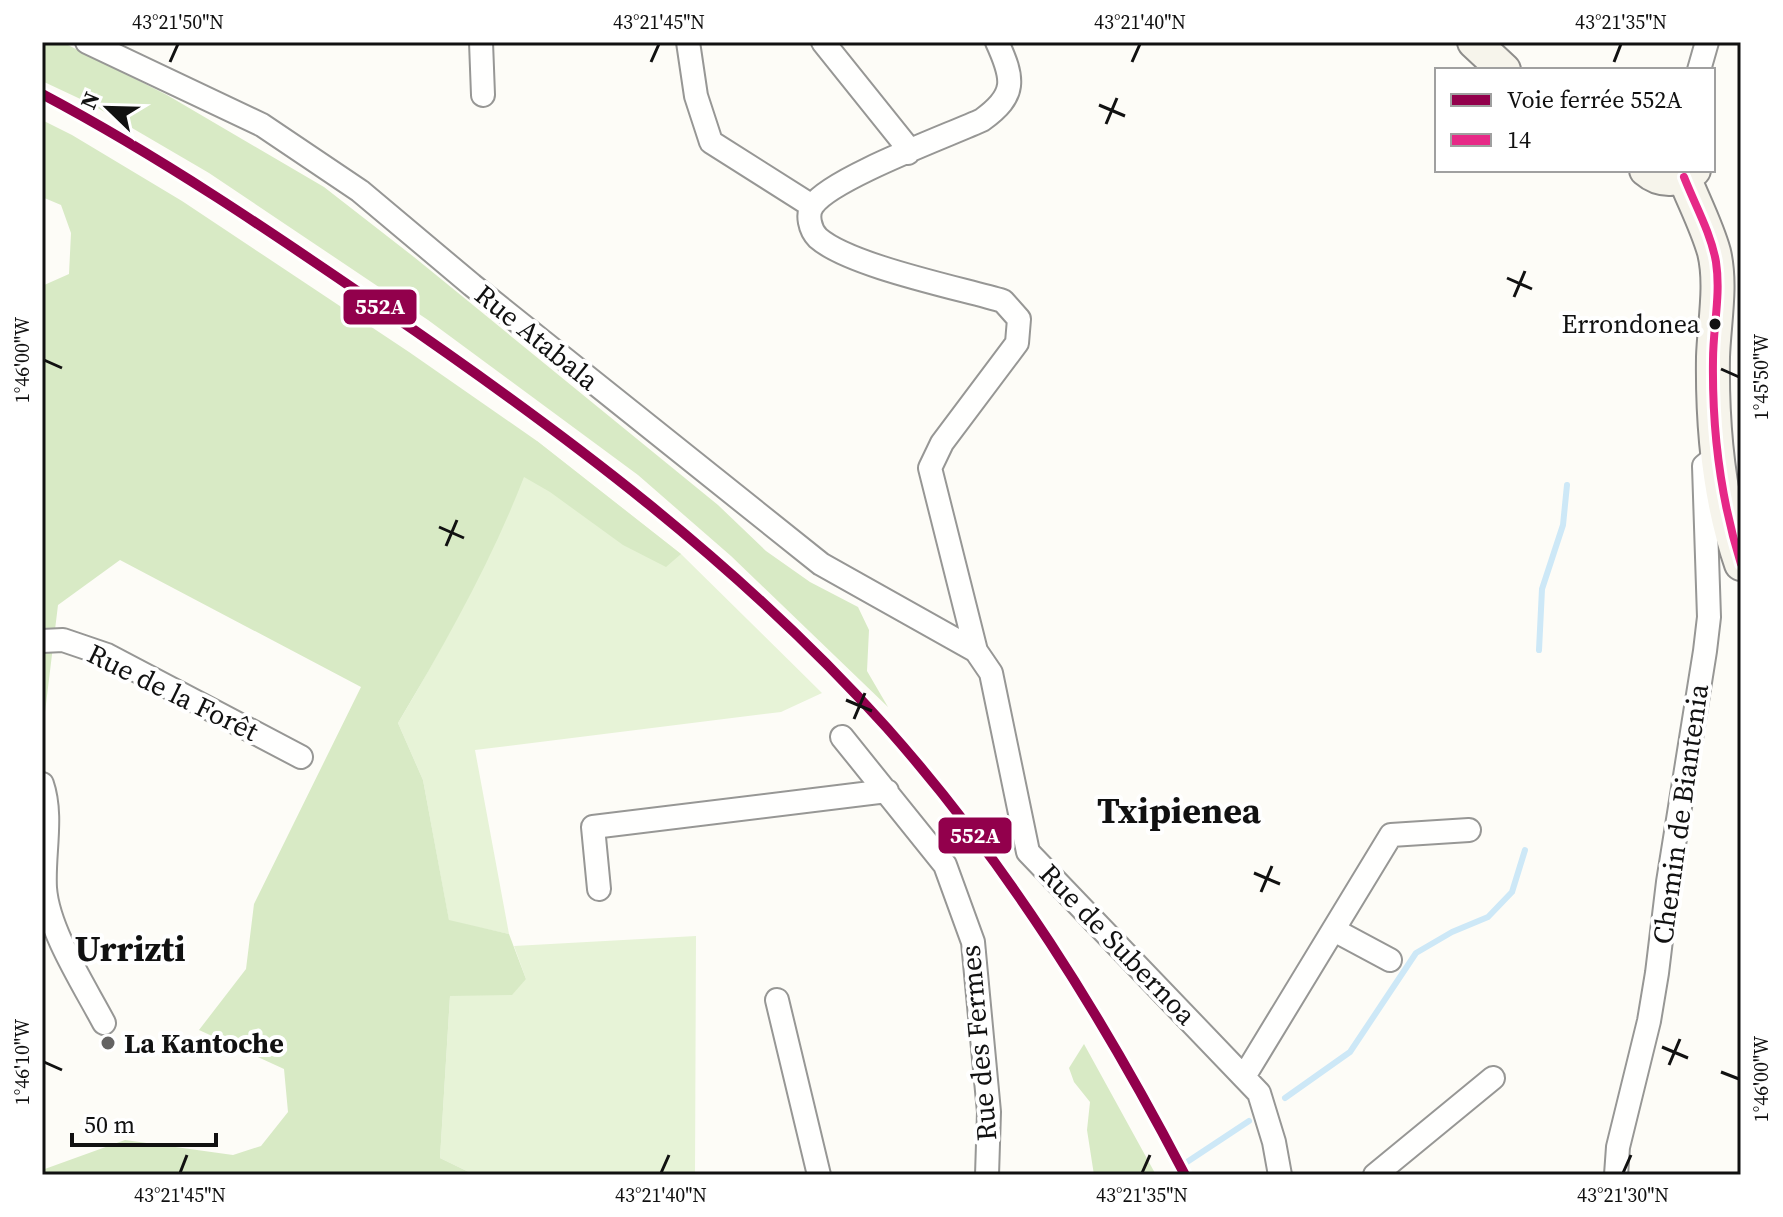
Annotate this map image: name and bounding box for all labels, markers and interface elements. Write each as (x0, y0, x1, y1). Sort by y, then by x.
text: 43°21'50"N (132, 8, 224, 36)
text: 43°21'45"N (613, 8, 705, 36)
text: 43°21'40"N (1094, 8, 1186, 36)
text: 43°21'35"N (1575, 8, 1667, 36)
north arrow (68, 68, 148, 148)
legend (1435, 68, 1715, 172)
text: Voie ferrée 552A (1507, 83, 1682, 116)
text: N (73, 87, 107, 113)
text: 14 (1507, 123, 1531, 156)
street label: Rue Atabala (467, 275, 607, 399)
line badge: 552A (342, 288, 418, 326)
text: 552A (355, 291, 405, 321)
place label: Errondonea (1562, 306, 1701, 342)
text: 1°46'00"W (8, 316, 36, 403)
marker: Errondonea (1707, 316, 1723, 332)
text: 1°45'50"W (1747, 333, 1775, 420)
street label: Rue de la Forêt (81, 634, 266, 750)
street label: Chemin de Biantenia (1643, 681, 1717, 947)
district label: Txipienea (1097, 786, 1262, 835)
line badge: 552A (937, 816, 1013, 855)
text: 552A (950, 820, 1000, 850)
street label: Rue de Subernoa (1031, 855, 1205, 1034)
district label: Urrizti (74, 924, 186, 973)
street label: Rue des Fermes (951, 943, 1005, 1143)
text: 1°46'10"W (8, 1018, 36, 1105)
place label: La Kantoche (124, 1024, 284, 1062)
marker: La Kantoche (99, 1034, 117, 1052)
text: 1°46'00"W (1747, 1035, 1775, 1122)
scale bar (72, 1097, 216, 1147)
text: 50 m (84, 1108, 135, 1141)
text: 43°21'45"N (134, 1181, 226, 1209)
text: 43°21'40"N (615, 1181, 707, 1209)
text: 43°21'35"N (1096, 1181, 1188, 1209)
text: 43°21'30"N (1577, 1181, 1669, 1209)

